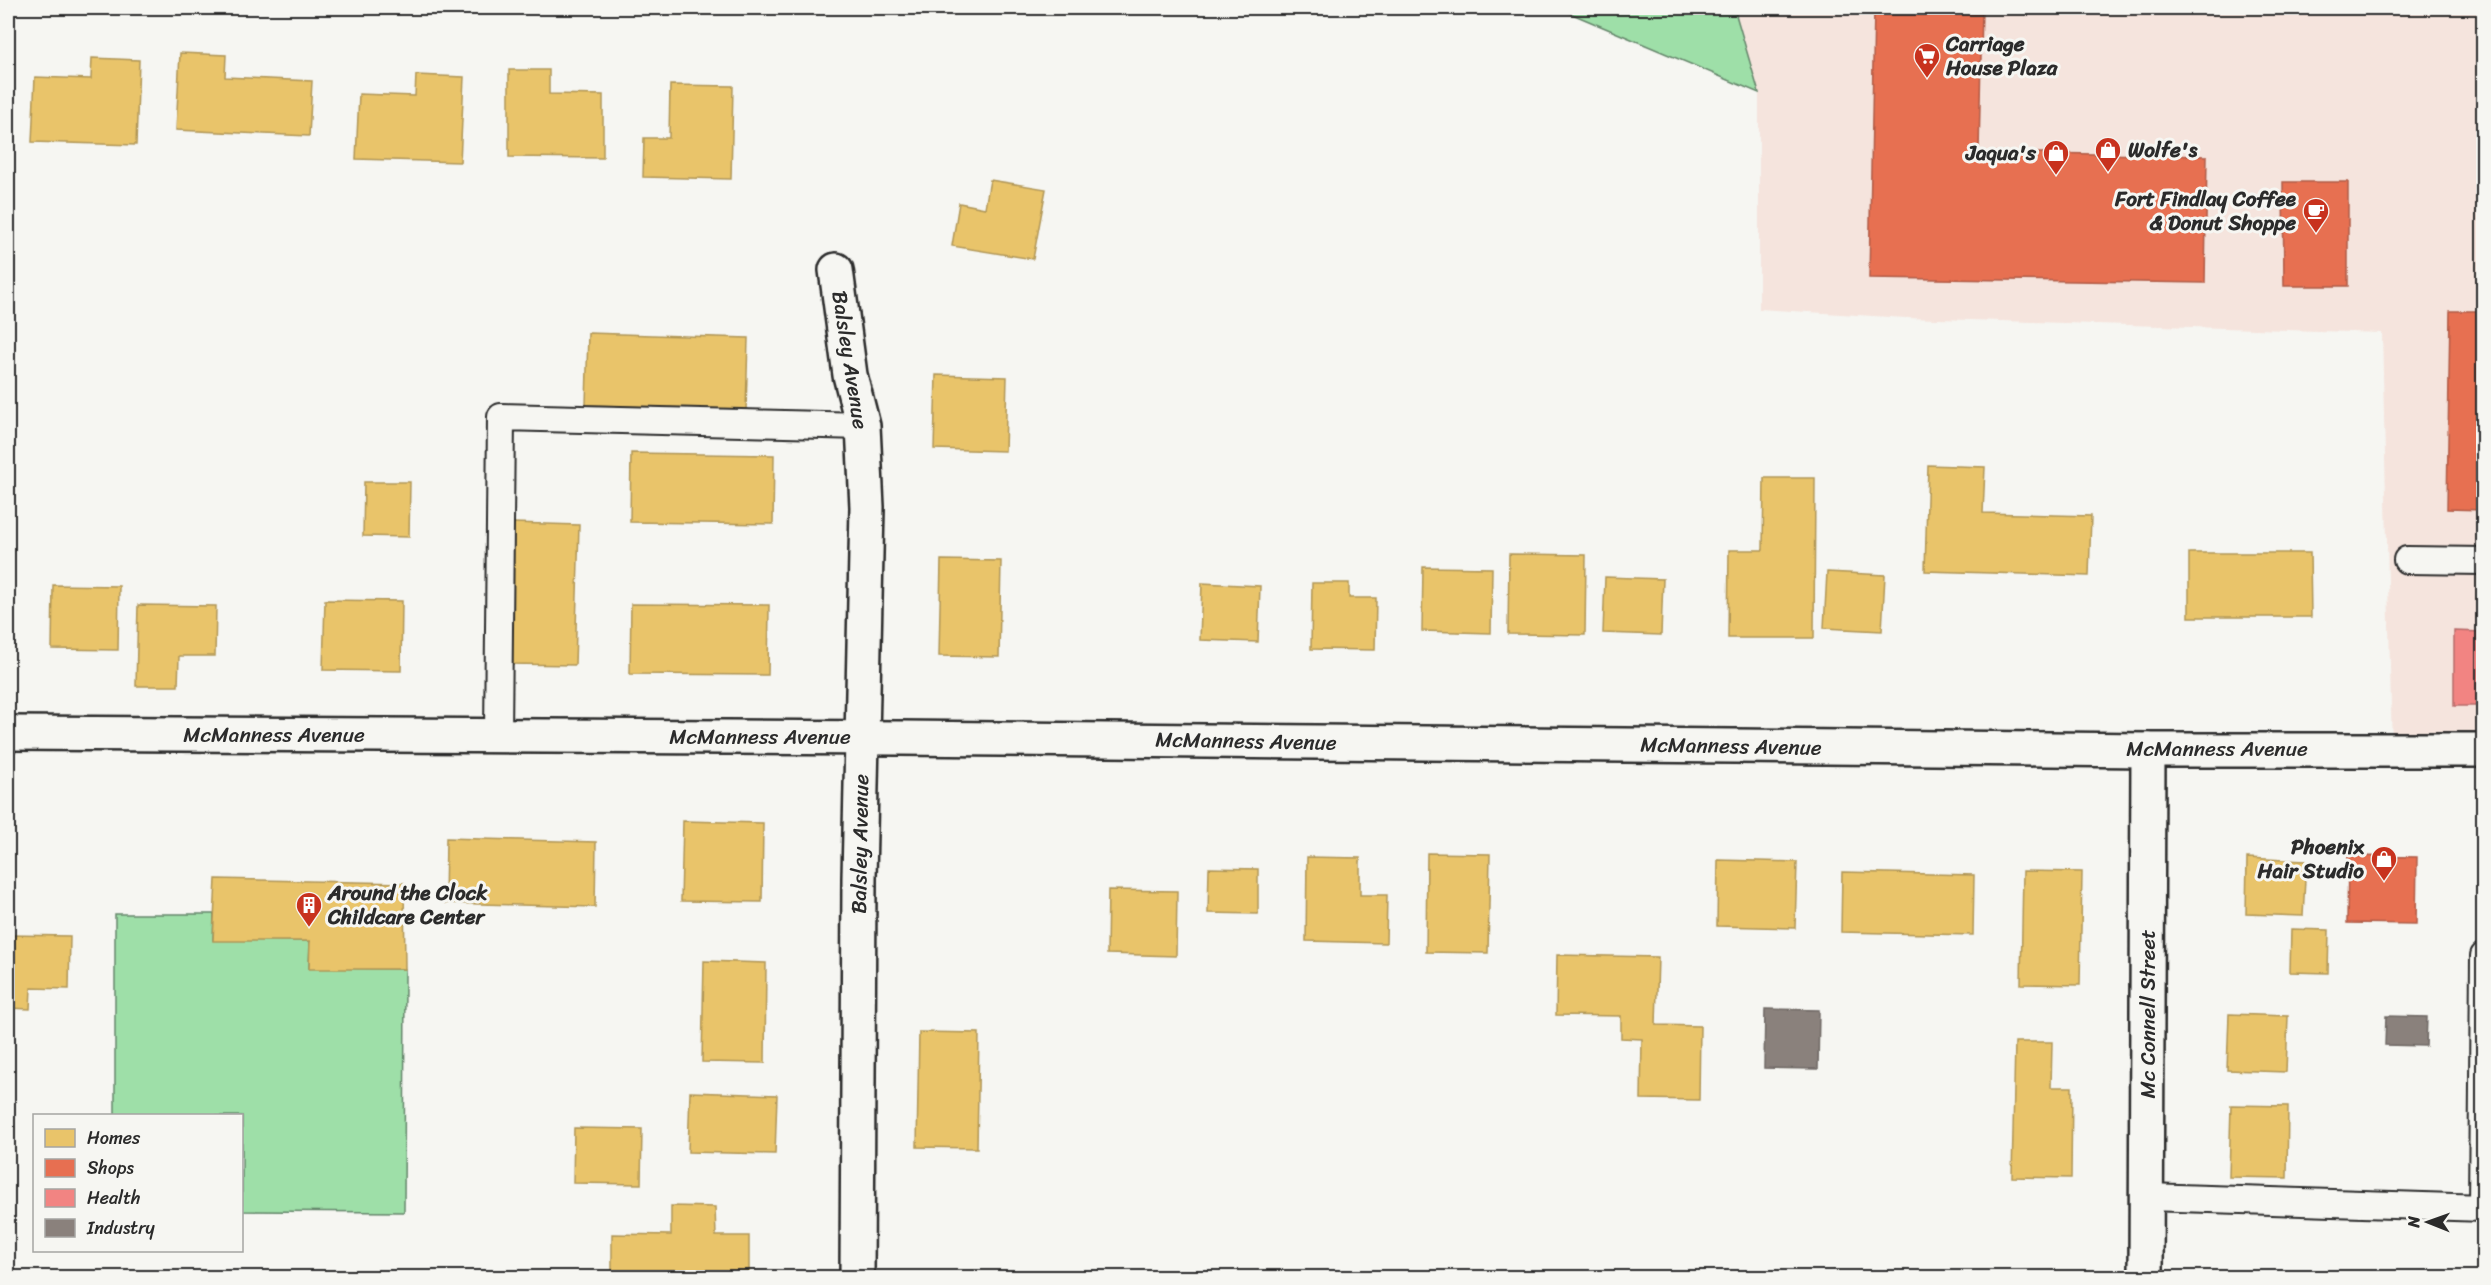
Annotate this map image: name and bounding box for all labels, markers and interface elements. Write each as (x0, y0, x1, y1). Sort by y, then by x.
place label: Carriage House Plaza (1945, 25, 2059, 87)
supermarket icon: Carriage House Plaza (1912, 41, 1942, 79)
place label: Wolfe's (2128, 131, 2198, 169)
place label: Jaqua's (1965, 134, 2036, 172)
shop icon: Wolfe's (2093, 135, 2123, 173)
shop icon: Jaqua's (2041, 138, 2071, 176)
place label: Fort Findlay Coffee & Donut Shoppe (2114, 180, 2297, 242)
cafe icon: Fort Findlay Coffee & Donut Shoppe (2301, 196, 2331, 234)
street label: Balsley Avenue (820, 288, 880, 432)
street label: McManness Avenue (183, 716, 365, 754)
street label: McManness Avenue (669, 718, 851, 756)
street label: McManness Avenue (1155, 720, 1337, 762)
street label: McManness Avenue (1640, 725, 1822, 767)
street label: McManness Avenue (2126, 730, 2308, 768)
street label: Balsley Avenue (840, 774, 880, 914)
place label: Phoenix Hair Studio (2257, 828, 2365, 890)
shop icon: Phoenix Hair Studio (2369, 844, 2399, 882)
place label: Around the Clock Childcare Center (327, 874, 488, 936)
building icon: Around the Clock Childcare Center (294, 890, 324, 928)
street label: Mc Connell Street (2129, 930, 2167, 1098)
legend (33, 1114, 243, 1252)
text: Homes (87, 1122, 141, 1154)
text: Shops (87, 1152, 134, 1184)
text: Health (87, 1182, 140, 1214)
north arrow (2398, 1192, 2458, 1252)
text: Industry (86, 1212, 156, 1244)
text: N (2399, 1215, 2428, 1229)

